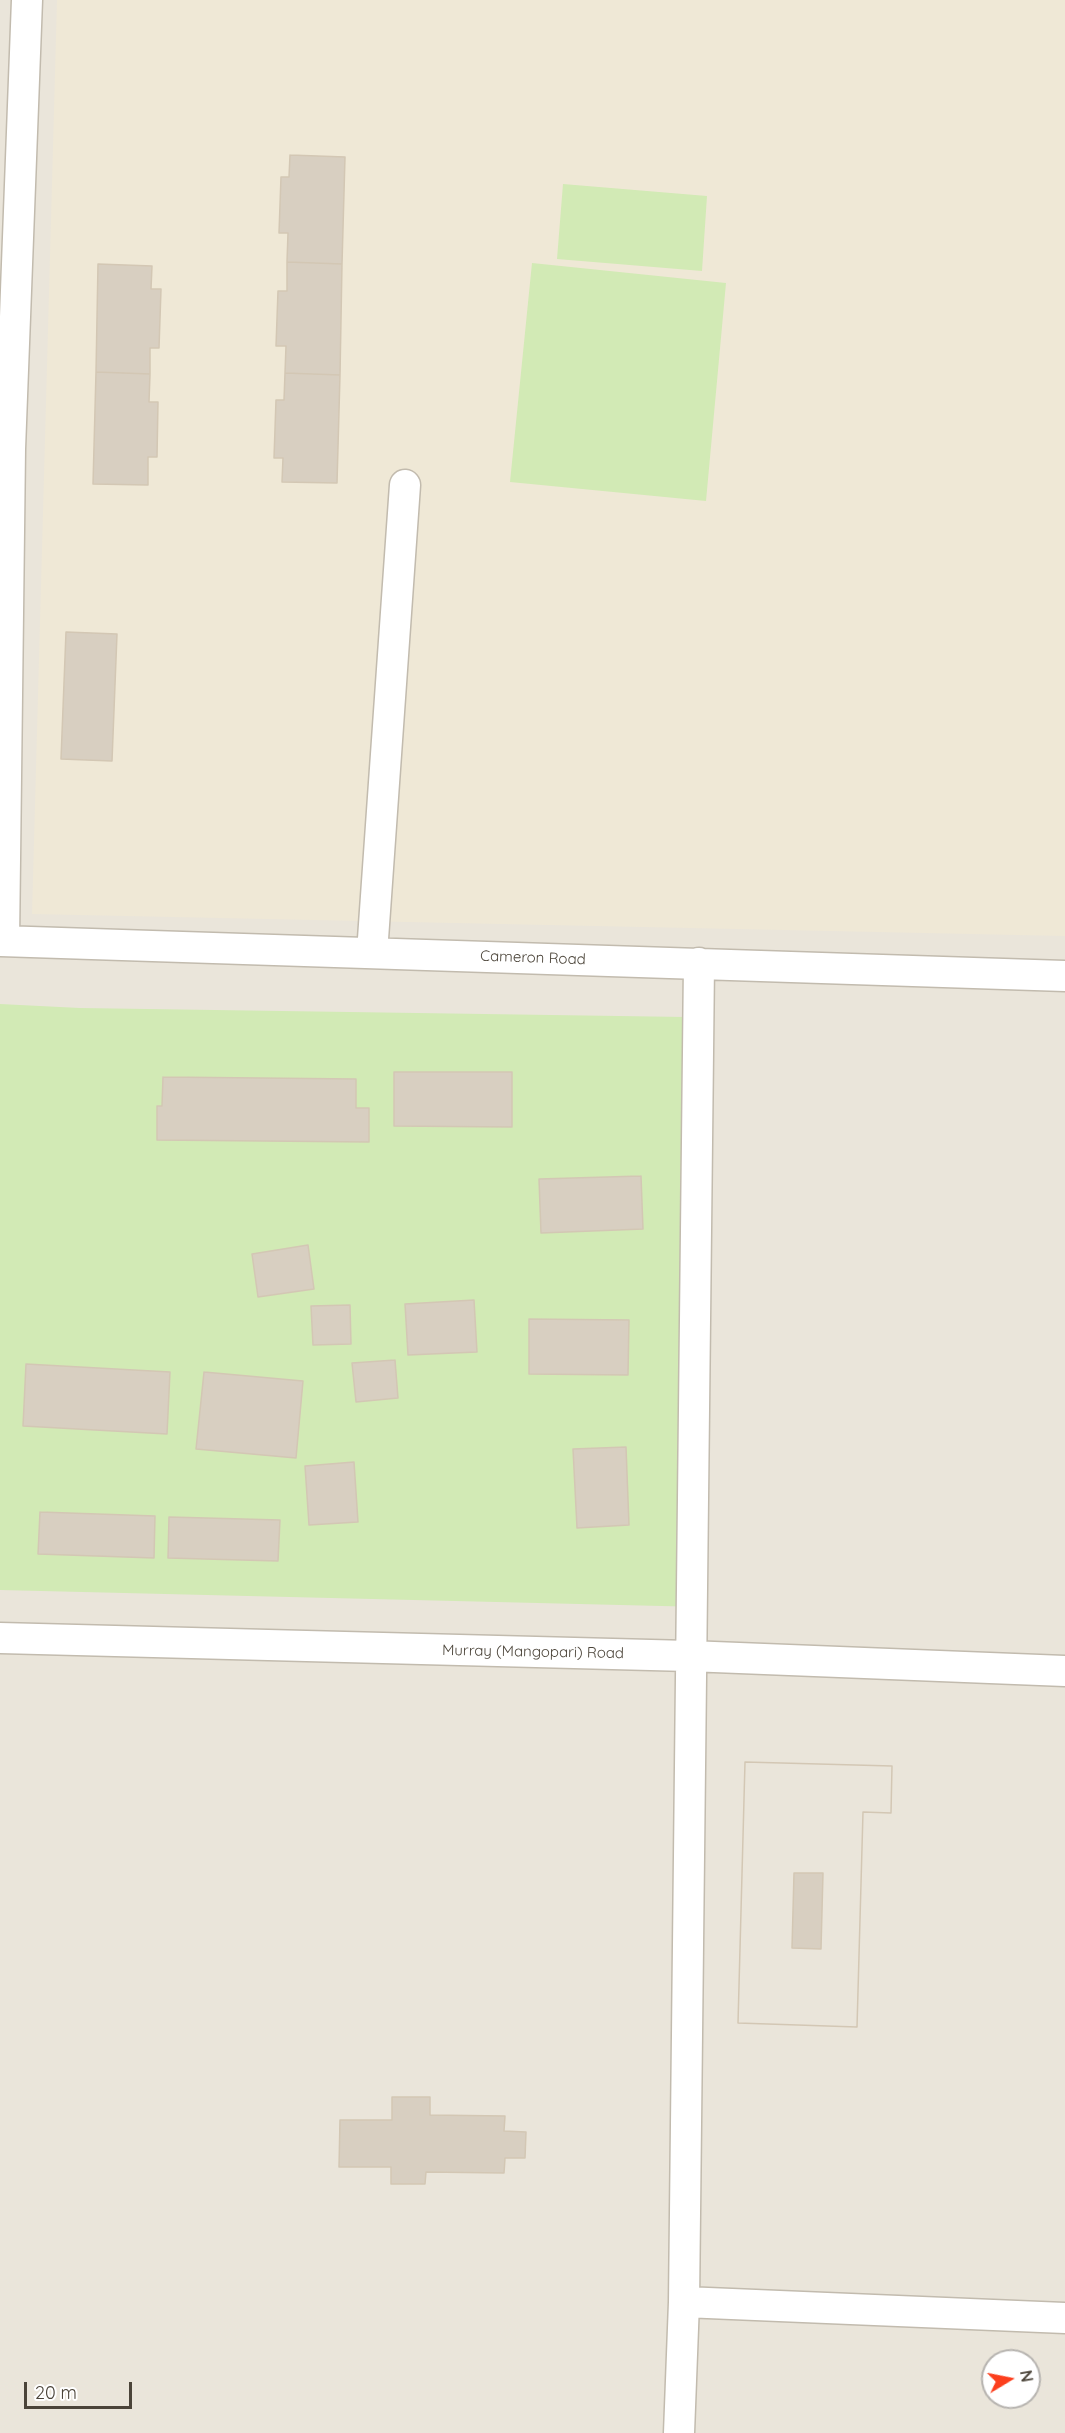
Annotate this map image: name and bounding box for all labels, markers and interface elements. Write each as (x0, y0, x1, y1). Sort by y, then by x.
street label: Cameron Road (480, 947, 586, 969)
street label: Murray (Mangopari) Road (442, 1641, 624, 1663)
north arrow (981, 2349, 1041, 2409)
text: N (1016, 2369, 1038, 2384)
scale bar (27, 2370, 135, 2408)
text: 20 m (35, 2381, 77, 2404)

